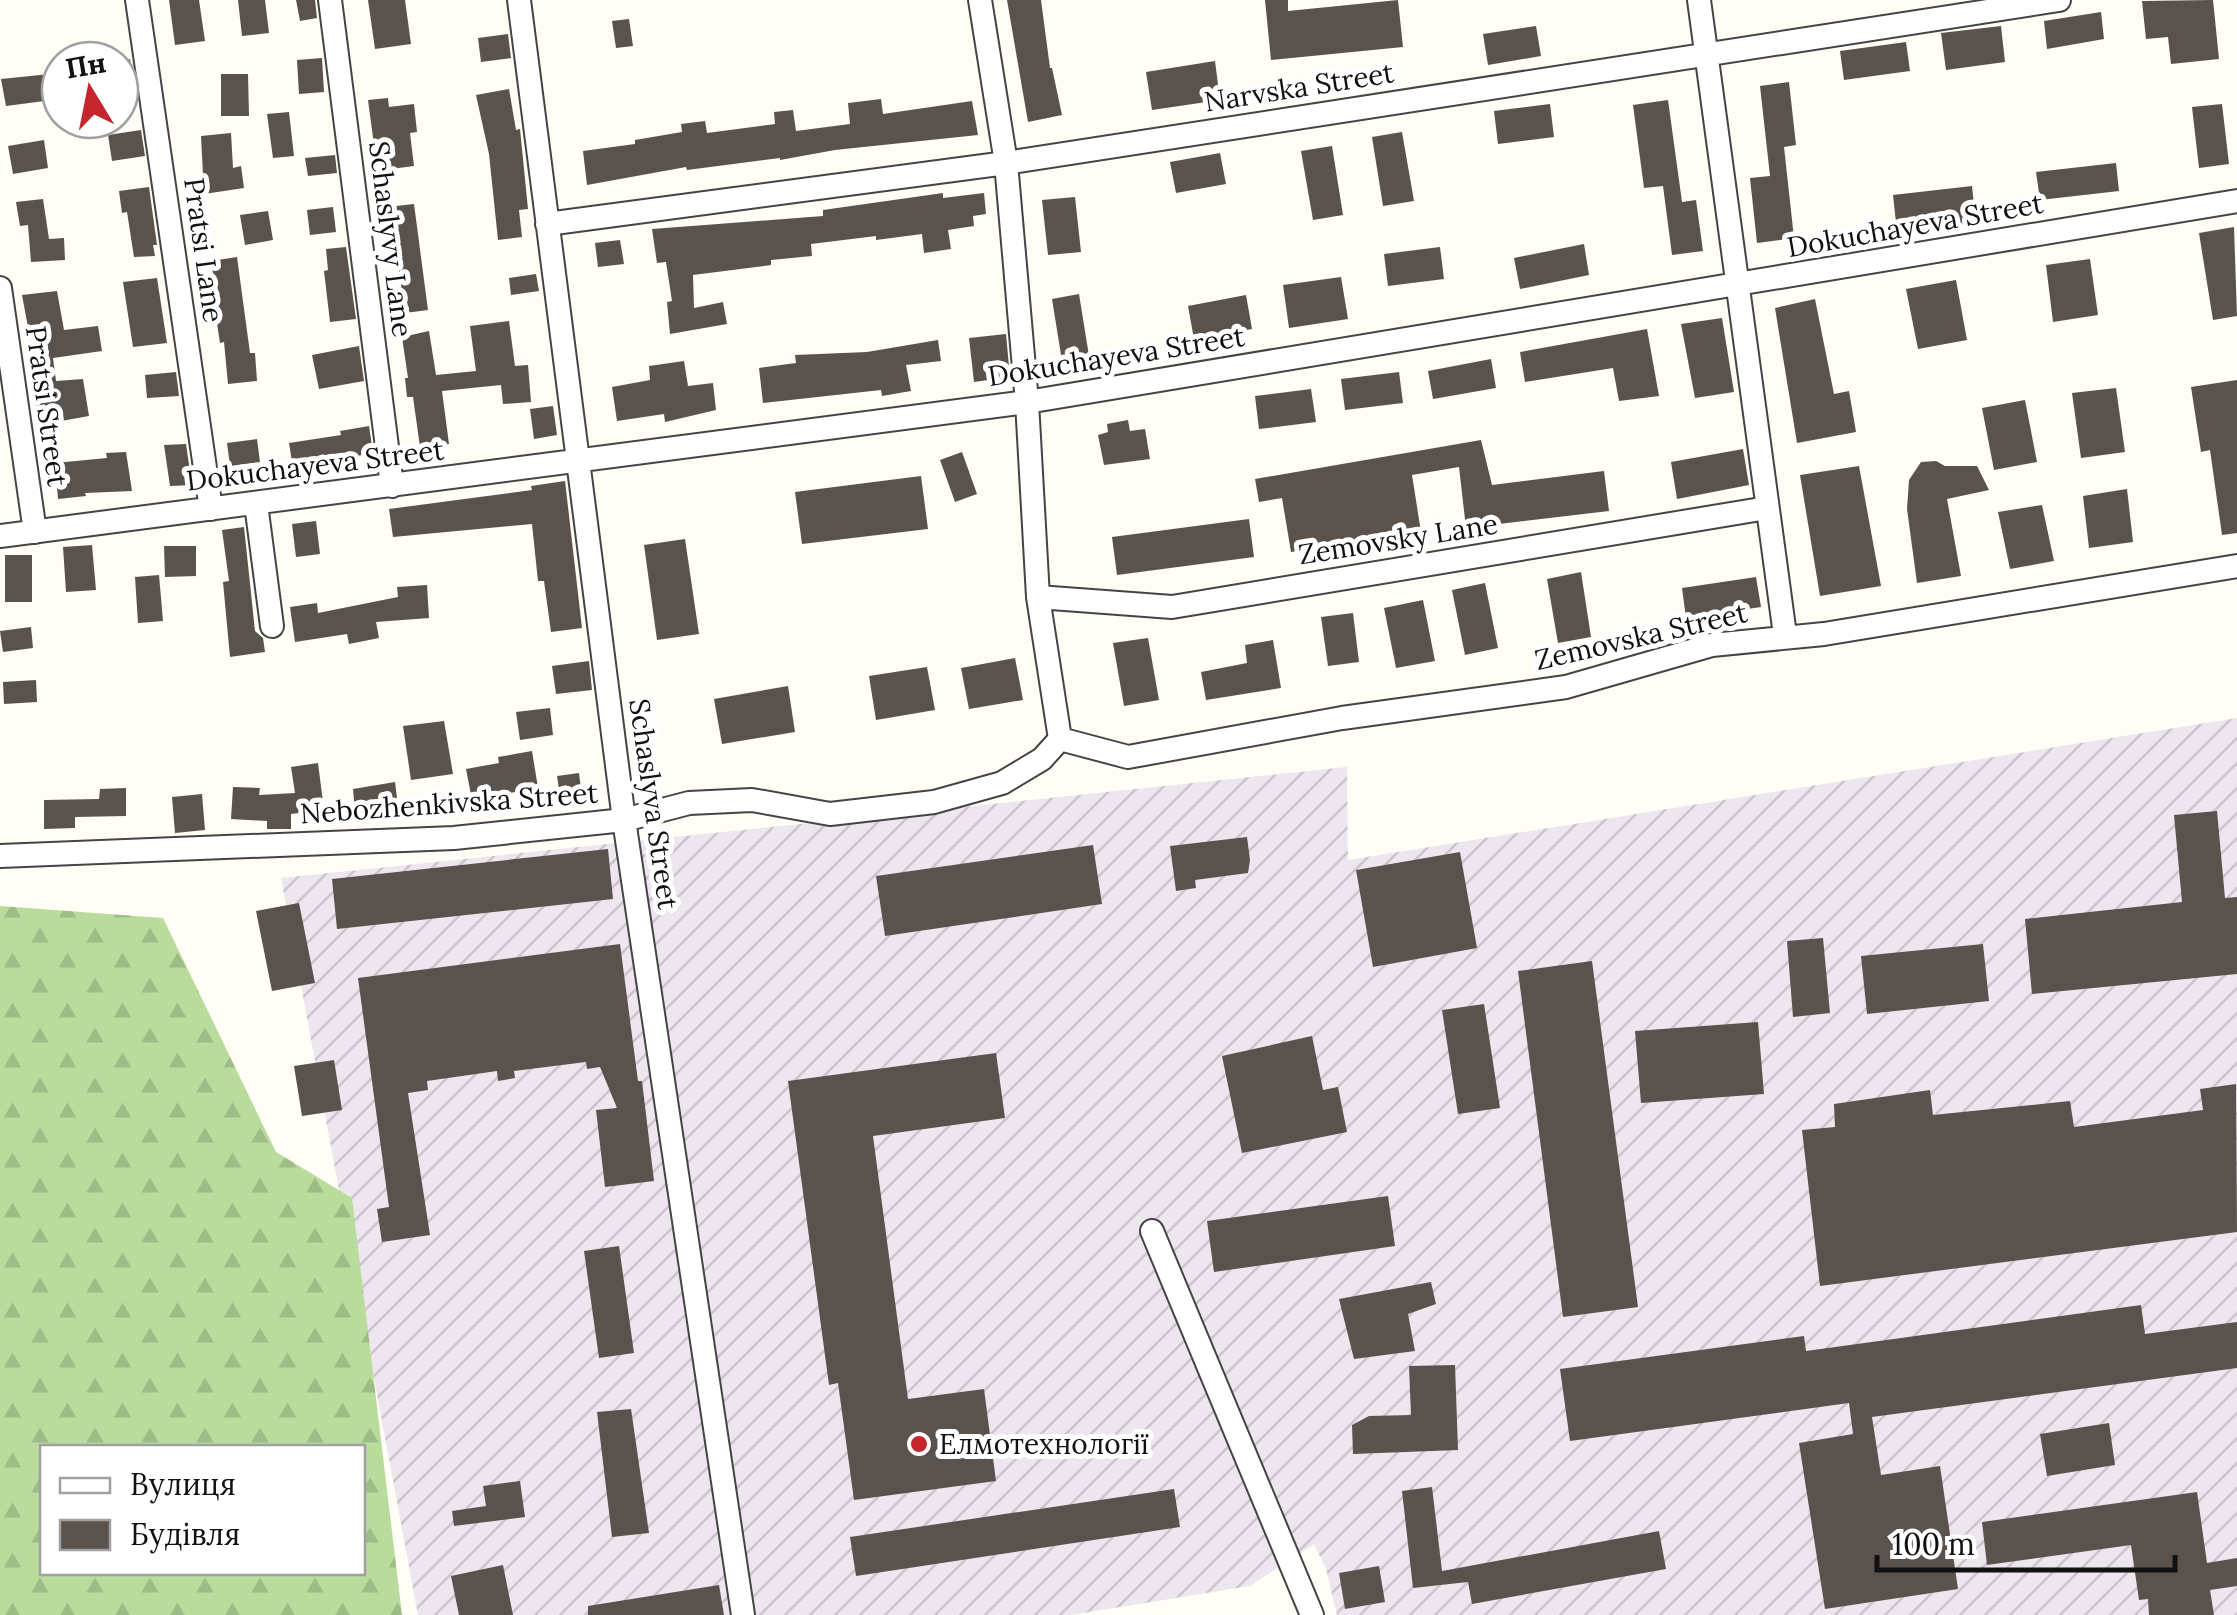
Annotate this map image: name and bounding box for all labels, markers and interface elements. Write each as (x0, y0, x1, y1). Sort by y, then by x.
north arrow (40, 40, 140, 140)
text: Пн (63, 44, 109, 87)
street label: Narvska Street (1202, 54, 1396, 120)
street label: Schaslyvy Lane (361, 139, 421, 339)
street label: Pratsi Lane (176, 175, 232, 325)
street label: Dokuchayeva Street (1784, 185, 2046, 265)
street label: Dokuchayeva Street (985, 318, 1247, 394)
street label: Pratsi Street (18, 323, 76, 489)
street label: Dokuchayeva Street (184, 431, 446, 499)
street label: Zemovsky Lane (1296, 505, 1500, 573)
street label: Zemovska Street (1531, 594, 1751, 678)
street label: Schaslyva Street (621, 696, 687, 912)
street label: Nebozhenkivska Street (299, 775, 599, 831)
place label: Елмотехнології (939, 1426, 1149, 1462)
marker: Елмотехнології (908, 1433, 930, 1455)
legend (40, 1445, 365, 1575)
text: Вулиця (130, 1465, 236, 1504)
scale bar (1877, 1510, 2174, 1572)
text: Будівля (130, 1515, 240, 1554)
text: 100 m (1892, 1525, 1975, 1563)

